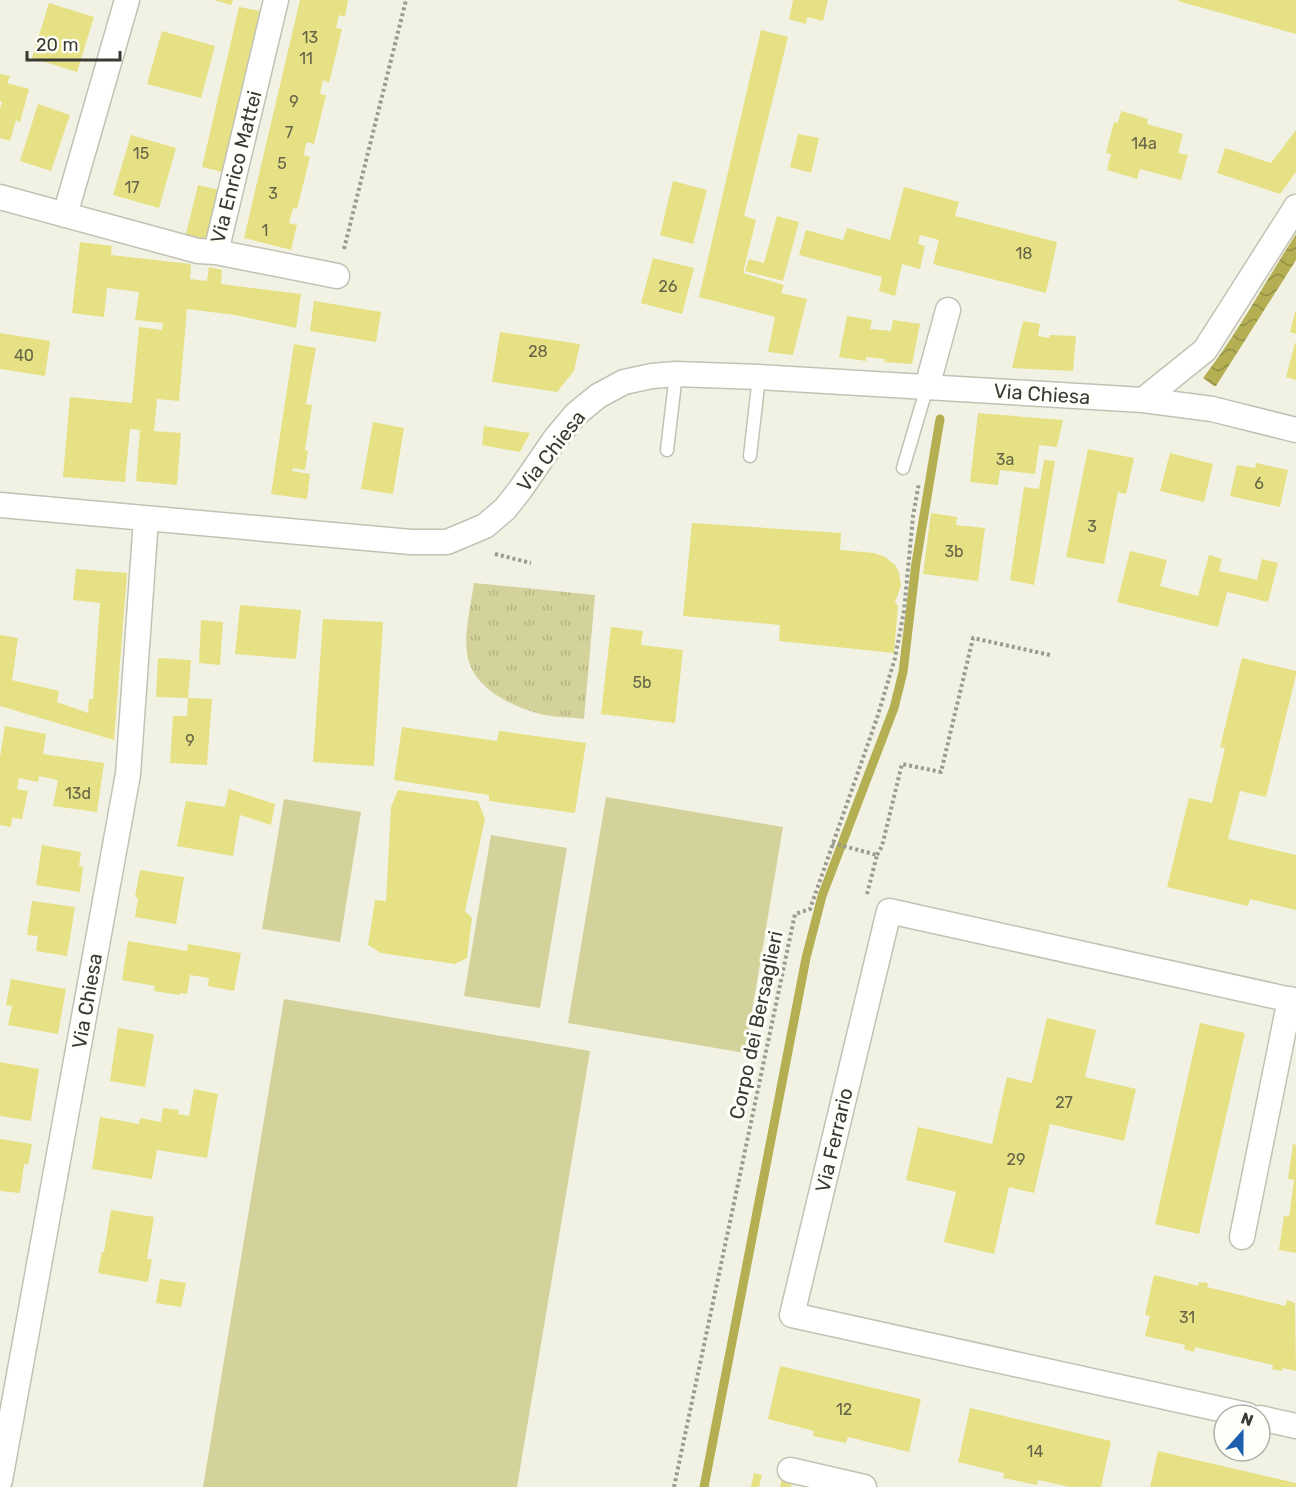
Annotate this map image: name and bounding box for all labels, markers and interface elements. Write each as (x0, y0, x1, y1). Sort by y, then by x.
scale bar (27, 24, 120, 62)
house number: 13 (302, 28, 318, 47)
text: 20 m (36, 34, 78, 56)
house number: 11 (299, 49, 313, 68)
street label: Via Enrico Mattei (205, 88, 267, 246)
house number: 9 (289, 92, 299, 111)
house number: 7 (285, 123, 293, 142)
house number: 14a (1131, 134, 1157, 153)
house number: 15 (133, 144, 149, 163)
house number: 5 (277, 154, 287, 173)
house number: 17 (124, 178, 140, 197)
house number: 3 (268, 184, 278, 203)
house number: 1 (262, 221, 268, 240)
house number: 18 (1015, 244, 1033, 263)
house number: 26 (658, 277, 678, 296)
house number: 28 (528, 342, 548, 361)
house number: 40 (14, 346, 34, 365)
street label: Via Chiesa (993, 379, 1091, 409)
street label: Via Chiesa (512, 406, 590, 496)
house number: 3a (996, 450, 1014, 469)
house number: 6 (1254, 474, 1264, 493)
house number: 3 (1087, 517, 1097, 536)
house number: 3b (944, 542, 964, 561)
house number: 5b (632, 673, 652, 692)
house number: 9 (185, 731, 195, 750)
house number: 13d (65, 784, 91, 803)
street label: Corpo dei Bersaglieri (724, 928, 788, 1122)
street label: Via Chiesa (67, 951, 107, 1051)
street label: Via Ferrario (810, 1085, 858, 1195)
house number: 27 (1055, 1093, 1073, 1112)
house number: 29 (1007, 1150, 1025, 1169)
house number: 31 (1179, 1308, 1195, 1327)
house number: 12 (836, 1400, 852, 1419)
north arrow (1212, 1403, 1272, 1463)
text: N (1238, 1409, 1256, 1430)
house number: 14 (1027, 1442, 1043, 1461)

